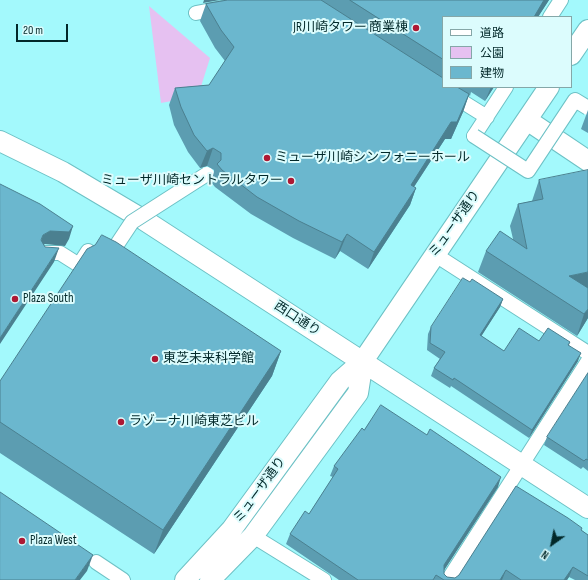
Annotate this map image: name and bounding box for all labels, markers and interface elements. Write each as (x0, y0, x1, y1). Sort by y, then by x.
scale bar (18, 16, 70, 42)
legend (442, 16, 572, 88)
place label: JR川崎タワー 商業棟 (293, 20, 408, 36)
text: 20 m (23, 23, 43, 38)
marker: JR川崎タワー 商業棟 (411, 23, 421, 33)
text: 道路 (480, 26, 504, 41)
text: 公園 (480, 46, 504, 61)
text: 建物 (480, 66, 504, 81)
place label: ミューザ川崎シンフォニーホール (275, 150, 470, 166)
marker: ミューザ川崎シンフォニーホール (262, 153, 272, 163)
place label: ミューザ川崎セントラルタワー (101, 173, 283, 189)
marker: ミューザ川崎セントラルタワー (286, 176, 296, 186)
street label: ミューザ通り (426, 188, 484, 260)
place label: Plaza South (23, 291, 74, 307)
marker: Plaza South (10, 294, 20, 304)
street label: 西口通り (271, 298, 323, 340)
place label: 東芝未来科学館 (163, 351, 254, 367)
marker: 東芝未来科学館 (150, 354, 160, 364)
place label: ラゾーナ川崎東芝ビル (129, 414, 259, 430)
marker: ラゾーナ川崎東芝ビル (116, 417, 126, 427)
street label: ミューザ通り (231, 454, 289, 526)
north arrow (532, 524, 572, 564)
place label: Plaza West (30, 533, 77, 549)
marker: Plaza West (17, 536, 27, 546)
text: N (539, 547, 551, 562)

